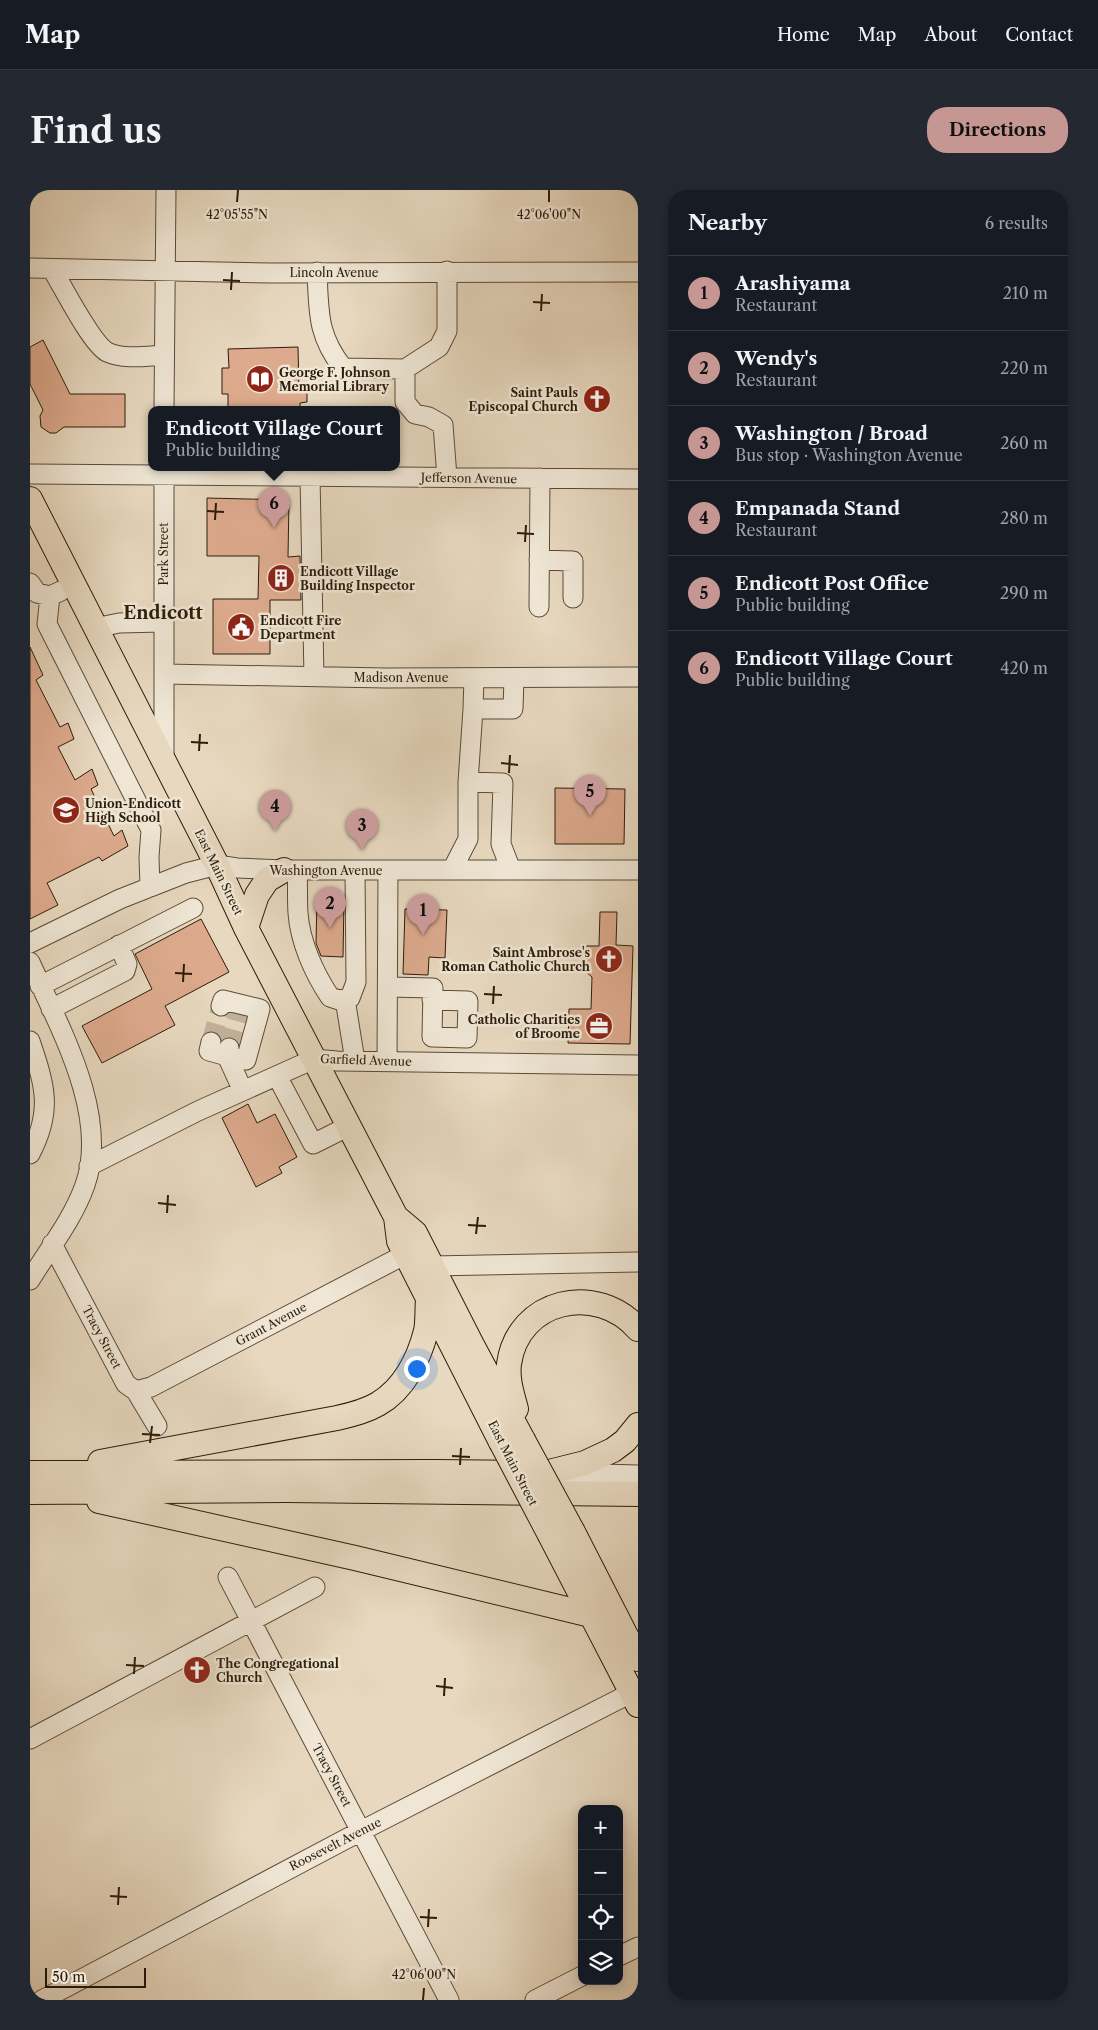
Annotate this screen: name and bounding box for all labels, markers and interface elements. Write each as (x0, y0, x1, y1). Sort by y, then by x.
text: Map (25, 20, 80, 49)
text: Home (777, 24, 830, 46)
text: Map (858, 24, 896, 46)
text: About (924, 24, 977, 46)
text: Contact (1005, 24, 1073, 46)
button: Directions (927, 107, 1068, 153)
text: Find us (30, 109, 162, 152)
text: 42°05'55"N (206, 207, 268, 222)
text: 42°06'00"N (517, 207, 581, 222)
text: Nearby (688, 210, 767, 235)
text: 6 results (985, 213, 1048, 233)
street label: Lincoln Avenue (289, 265, 379, 280)
text: Arashiyama (735, 272, 851, 295)
text: 1 (700, 283, 708, 303)
text: 210 m (1003, 283, 1048, 303)
text: Restaurant (735, 295, 817, 315)
text: Wendy's (735, 347, 817, 370)
text: 2 (699, 358, 709, 378)
text: 220 m (1000, 358, 1048, 378)
library icon: George F. Johnson Memorial Library (245, 364, 275, 394)
place label: George F. Johnson Memorial Library (279, 365, 391, 394)
text: Restaurant (735, 370, 817, 390)
church icon: Saint Pauls Episcopal Church (582, 384, 612, 414)
place label: Saint Pauls Episcopal Church (469, 385, 579, 414)
popup (148, 406, 400, 471)
text: Endicott Village Court (165, 417, 383, 440)
text: Washington / Broad (735, 422, 928, 445)
text: 3 (699, 433, 709, 453)
text: 260 m (1000, 433, 1048, 453)
text: Public building (165, 440, 280, 460)
text: Bus stop · Washington Avenue (735, 445, 963, 465)
street label: Jefferson Avenue (419, 470, 517, 486)
pin: 6 (258, 487, 290, 528)
text: Empanada Stand (735, 497, 900, 520)
text: 4 (699, 508, 709, 528)
text: 280 m (1000, 508, 1048, 528)
text: Restaurant (735, 520, 817, 540)
street label: Park Street (156, 522, 171, 586)
building icon: Endicott Village Building Inspector (266, 563, 296, 593)
place label: Endicott Village Building Inspector (300, 564, 415, 593)
text: Endicott Post Office (735, 572, 929, 595)
text: 5 (700, 583, 708, 603)
text: 290 m (1000, 583, 1048, 603)
text: Public building (735, 595, 850, 615)
district label: Endicott (123, 602, 204, 624)
public building icon: Endicott Fire Department (226, 612, 256, 642)
place label: Endicott Fire Department (260, 613, 341, 642)
text: Endicott Village Court (735, 647, 953, 670)
text: 6 (699, 658, 709, 678)
text: 420 m (1000, 658, 1048, 678)
street label: Madison Avenue (354, 670, 449, 685)
text: Public building (735, 670, 850, 690)
pin: 5 (574, 775, 606, 816)
pin: 4 (259, 790, 291, 831)
school or university icon: Union-Endicott High School (51, 795, 81, 825)
place label: Union-Endicott High School (85, 796, 181, 825)
pin: 3 (346, 809, 378, 850)
street label: East Main Street (192, 826, 247, 918)
street label: Washington Avenue (268, 863, 383, 878)
pin: 2 (314, 887, 346, 928)
pin: 1 (407, 894, 439, 935)
church icon: Saint Ambrose's Roman Catholic Church (594, 944, 624, 974)
place label: Saint Ambrose's Roman Catholic Church (441, 945, 591, 974)
office icon: Catholic Charities of Broome (584, 1011, 614, 1041)
place label: Catholic Charities of Broome (468, 1012, 580, 1041)
street label: Garfield Avenue (320, 1051, 412, 1069)
street label: Grant Avenue (233, 1299, 309, 1349)
street label: Tracy Street (79, 1303, 125, 1372)
your location (404, 1356, 430, 1382)
street label: East Main Street (485, 1418, 541, 1509)
church icon: The Congregational Church (182, 1655, 212, 1685)
place label: The Congregational Church (216, 1656, 339, 1685)
street label: Tracy Street (309, 1741, 355, 1810)
map controls (578, 1805, 623, 1985)
button: + (578, 1805, 623, 1850)
street label: Roosevelt Avenue (287, 1814, 384, 1874)
button: − (578, 1850, 623, 1895)
button: locate (578, 1895, 623, 1940)
button: layers (578, 1940, 623, 1985)
scale bar (45, 1965, 146, 1988)
text: 42°06'00"N (392, 1967, 456, 1982)
text: 50 m (52, 1968, 85, 1986)

